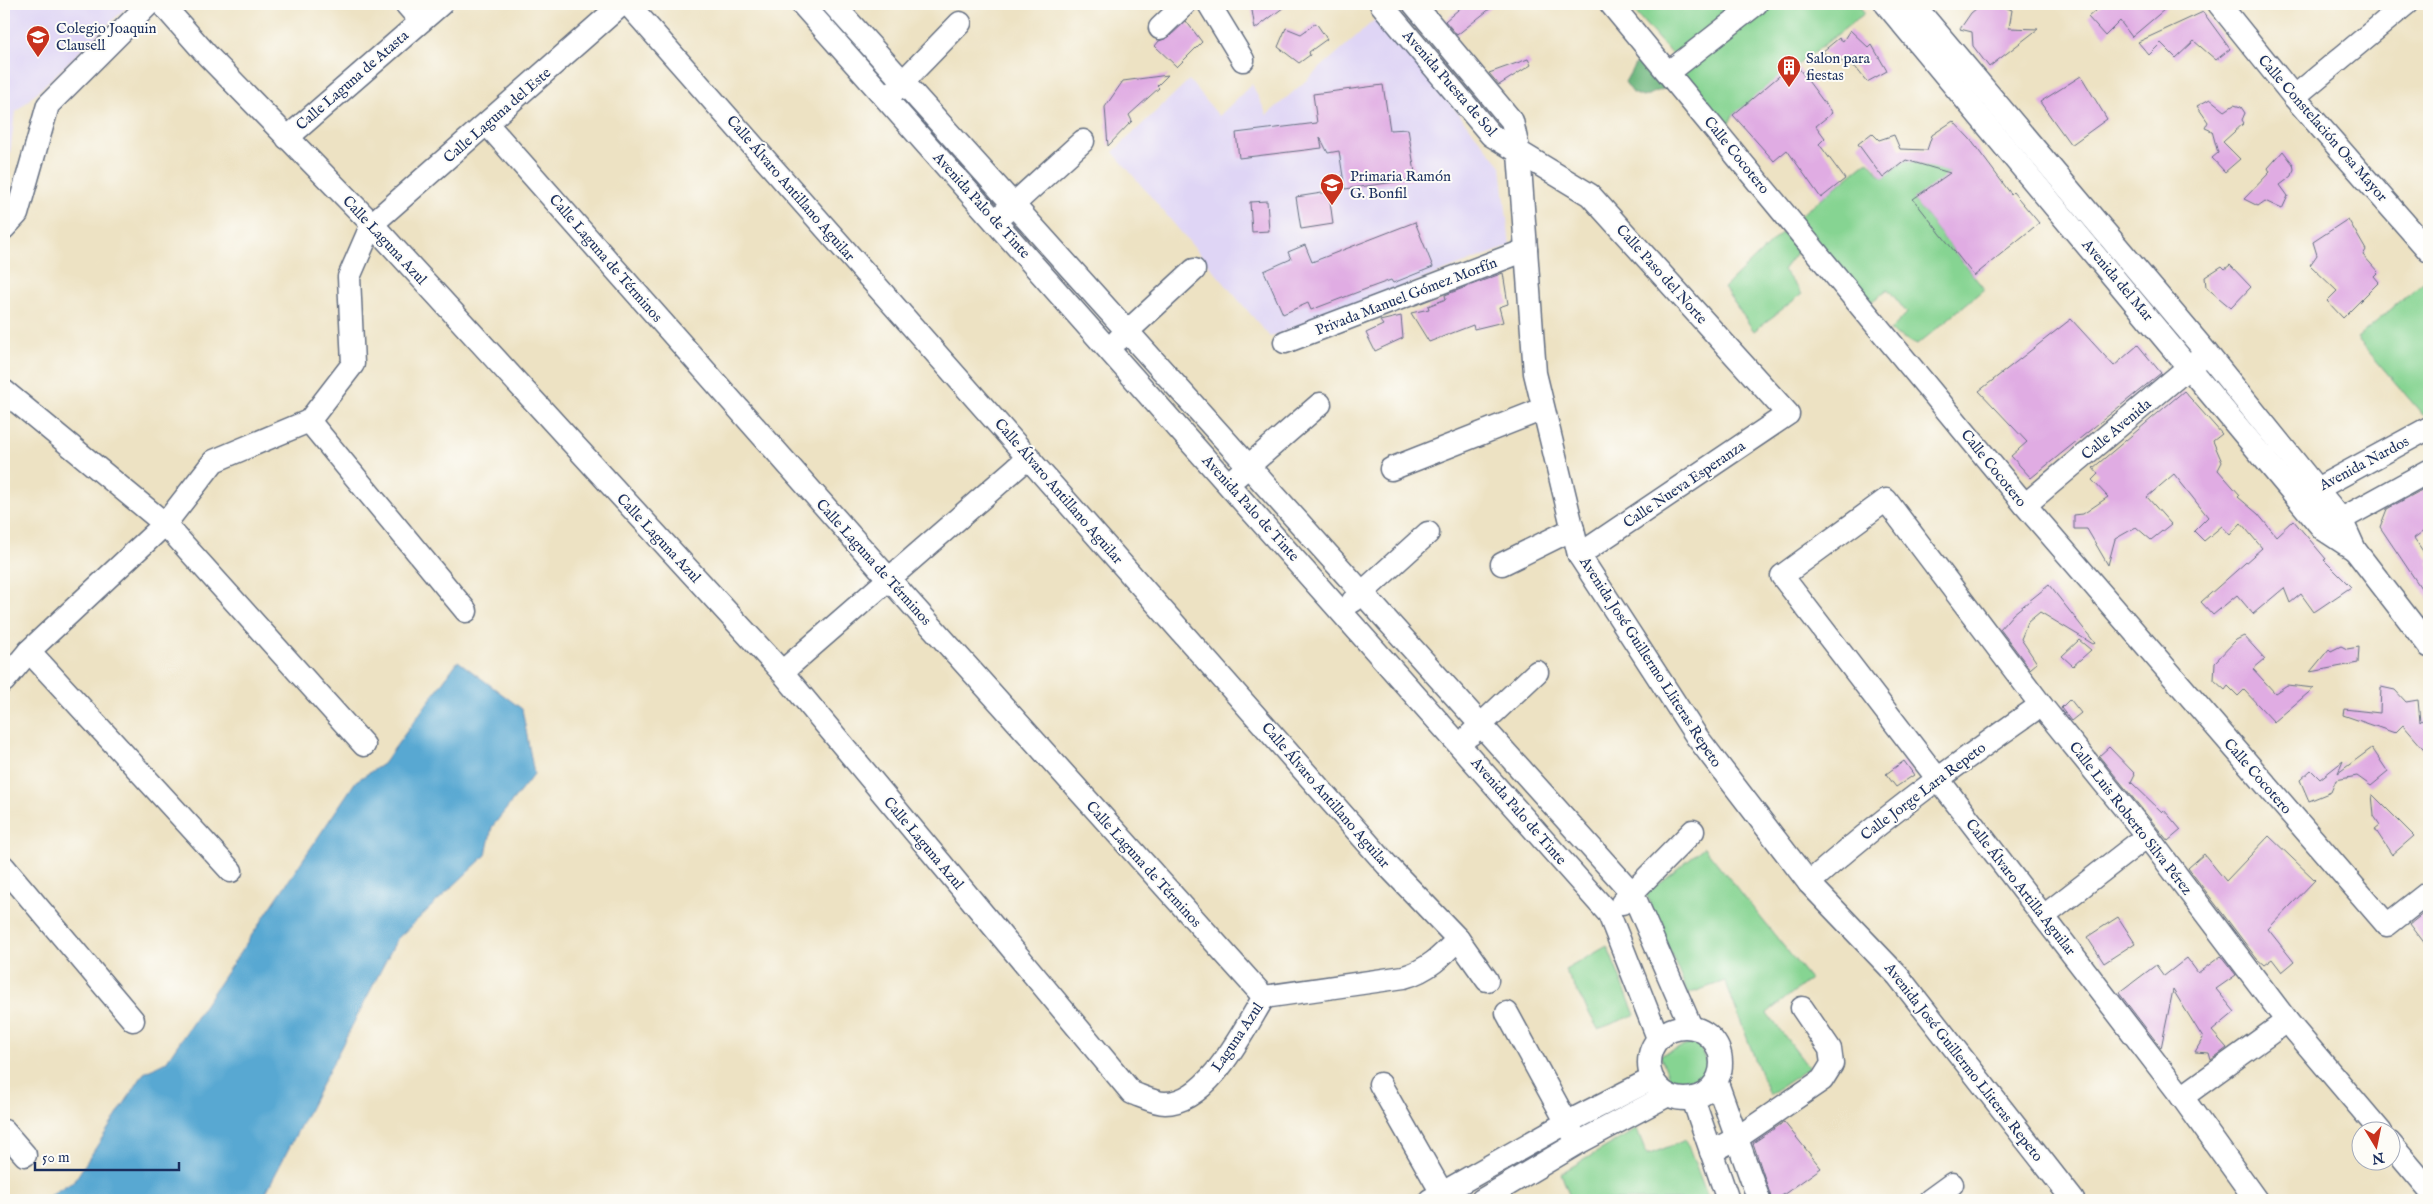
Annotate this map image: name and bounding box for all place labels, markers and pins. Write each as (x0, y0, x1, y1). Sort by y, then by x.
place label: Colegio Joaquin Clausell (56, 19, 157, 55)
school or university icon: Colegio Joaquin Clausell (25, 24, 51, 58)
place label: Salon para fiestas (1806, 49, 1871, 85)
building icon: Salon para fiestas (1776, 54, 1802, 88)
place label: Primaria Ramón G. Bonfil (1350, 167, 1451, 203)
school or university icon: Primaria Ramón G. Bonfil (1319, 172, 1345, 206)

